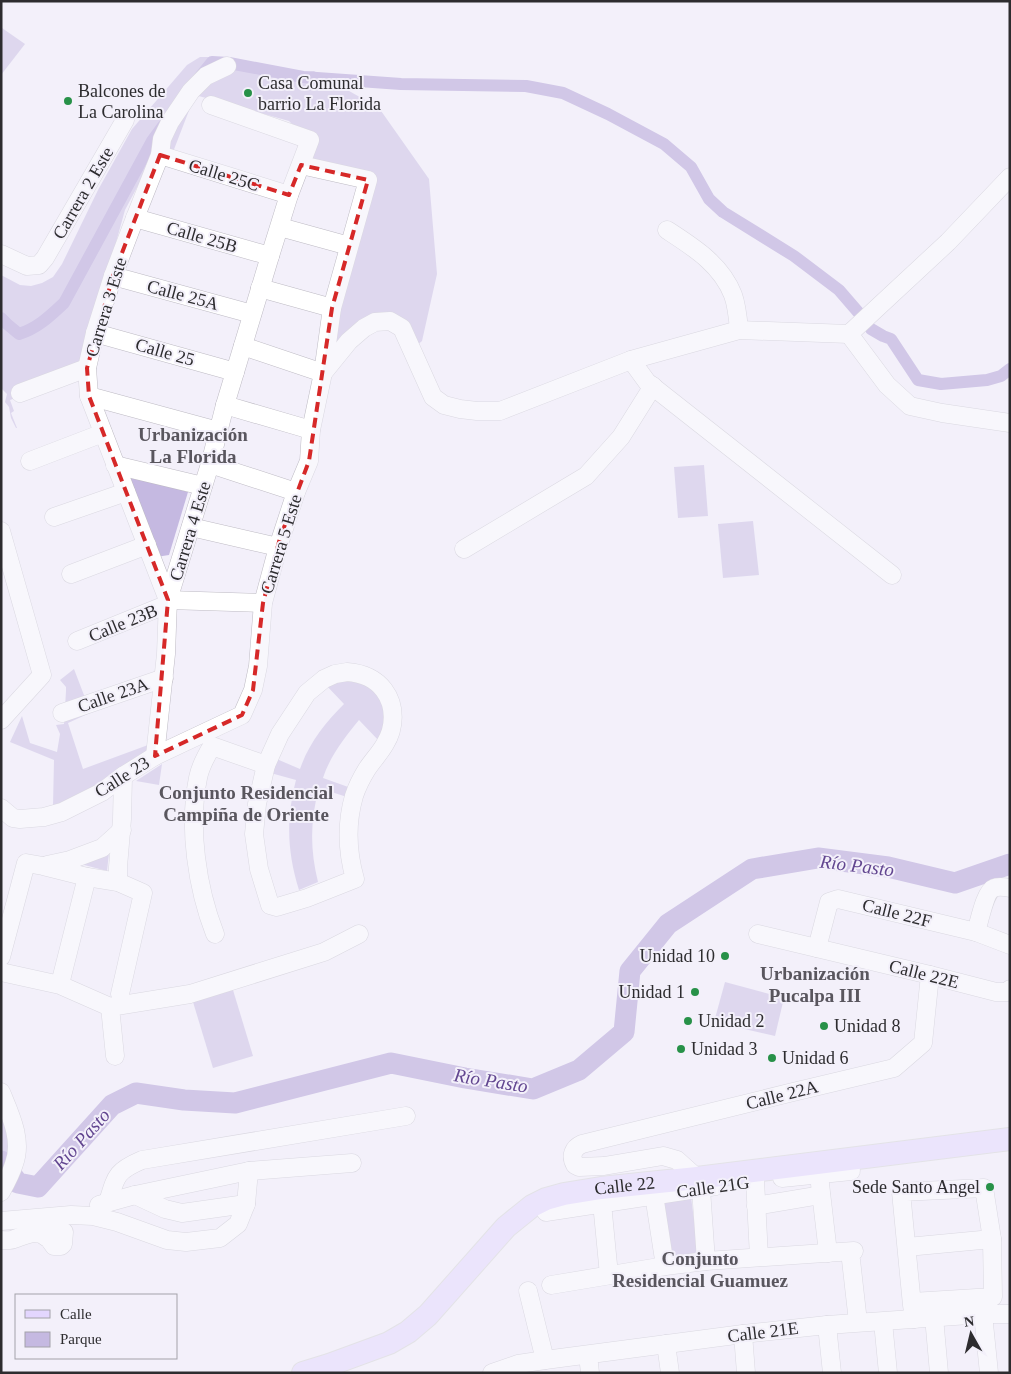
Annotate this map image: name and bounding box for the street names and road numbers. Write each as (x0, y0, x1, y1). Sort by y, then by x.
street label: Carrera 2 Este (49, 143, 117, 243)
street label: Calle 25C (186, 155, 262, 195)
street label: Calle 25B (164, 217, 240, 257)
street label: Carrera 3 Este (81, 255, 131, 359)
street label: Calle 25A (145, 276, 221, 314)
street label: Calle 25 (133, 334, 197, 370)
street label: Carrera 4 Este (165, 479, 215, 583)
street label: Carrera 5 Este (256, 492, 306, 596)
street label: Calle 23B (86, 600, 160, 646)
street label: Calle 23A (75, 674, 151, 716)
street label: Calle 23 (91, 752, 153, 802)
street label: Calle 22F (860, 895, 934, 931)
street label: Calle 22E (887, 956, 961, 992)
street label: Calle 22A (744, 1076, 820, 1114)
street label: Calle 22 (593, 1172, 656, 1199)
street label: Calle 21G (675, 1172, 751, 1202)
street label: Calle 21E (726, 1318, 800, 1346)

